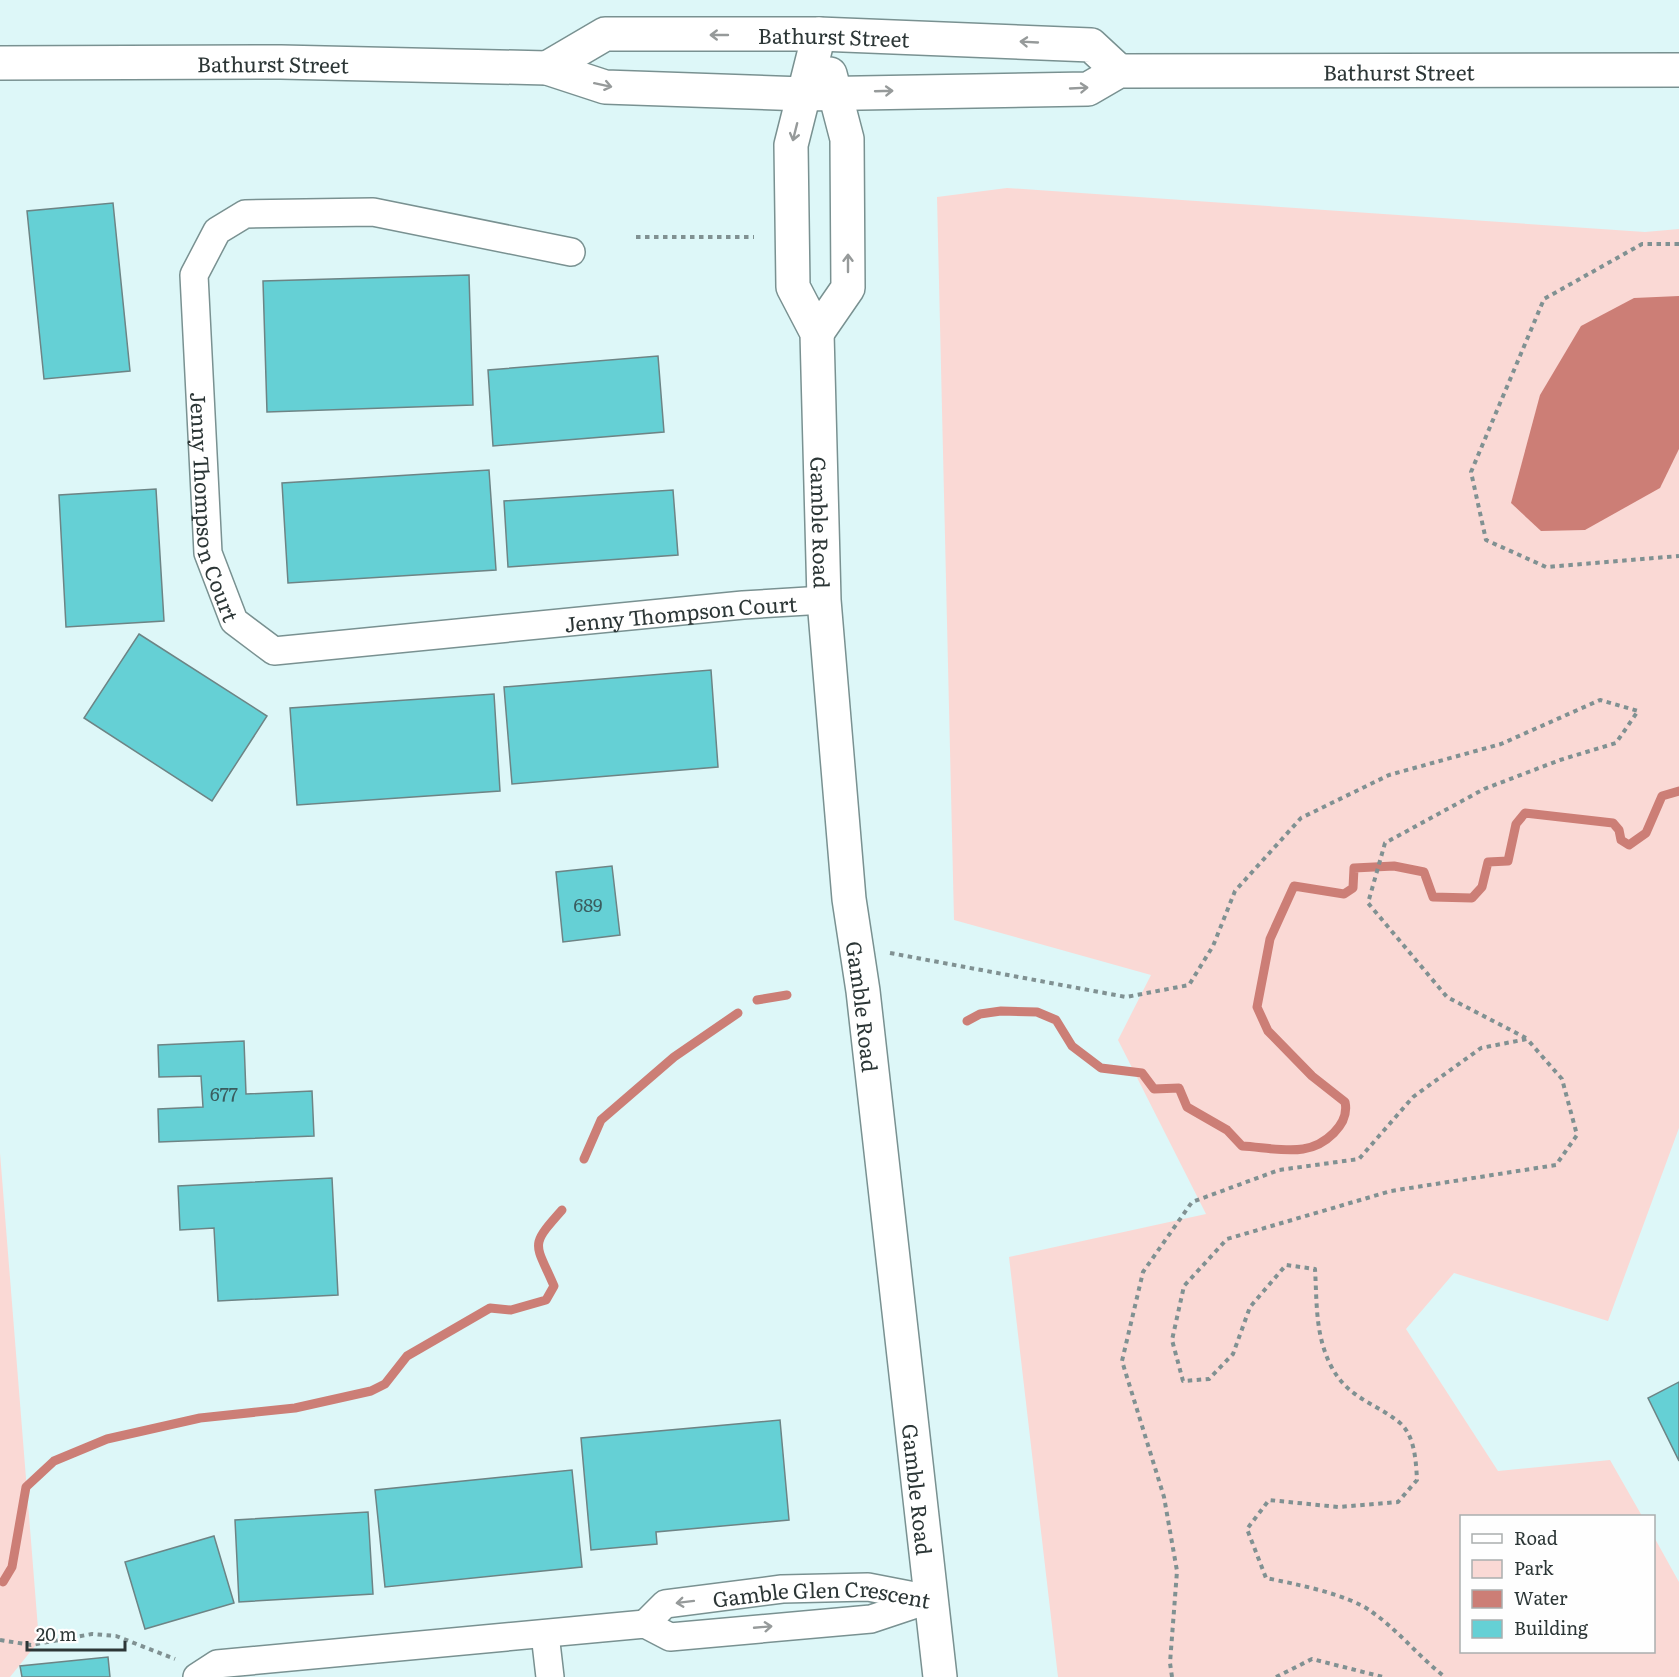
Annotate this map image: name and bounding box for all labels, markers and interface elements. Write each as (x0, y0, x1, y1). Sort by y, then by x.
street label: Bathurst Street (758, 18, 911, 53)
one-way arrow (709, 29, 729, 41)
one-way arrow (1019, 37, 1039, 48)
street label: Bathurst Street (197, 46, 350, 79)
street label: Bathurst Street (1323, 55, 1475, 86)
one-way arrow (593, 80, 612, 92)
one-way arrow (1068, 83, 1088, 94)
one-way arrow (873, 85, 893, 97)
one-way arrow (788, 122, 800, 141)
one-way arrow (842, 253, 853, 273)
street label: Jenny Thompson Court (184, 391, 248, 626)
street label: Gamble Road (805, 456, 839, 589)
street label: Jenny Thompson Court (563, 586, 798, 638)
house number: 689 (574, 891, 603, 918)
street label: Gamble Road (840, 939, 888, 1074)
house number: 677 (210, 1080, 238, 1107)
street label: Gamble Road (896, 1422, 942, 1557)
legend (1460, 1515, 1655, 1653)
text: Road (1514, 1524, 1558, 1551)
text: Park (1514, 1554, 1555, 1581)
street label: Gamble Glen Crescent (710, 1571, 934, 1614)
text: Water (1514, 1584, 1568, 1611)
one-way arrow (676, 1596, 696, 1607)
scale bar (27, 1614, 124, 1652)
text: Building (1514, 1614, 1589, 1641)
text: 20 m (36, 1620, 77, 1647)
one-way arrow (752, 1621, 772, 1632)

